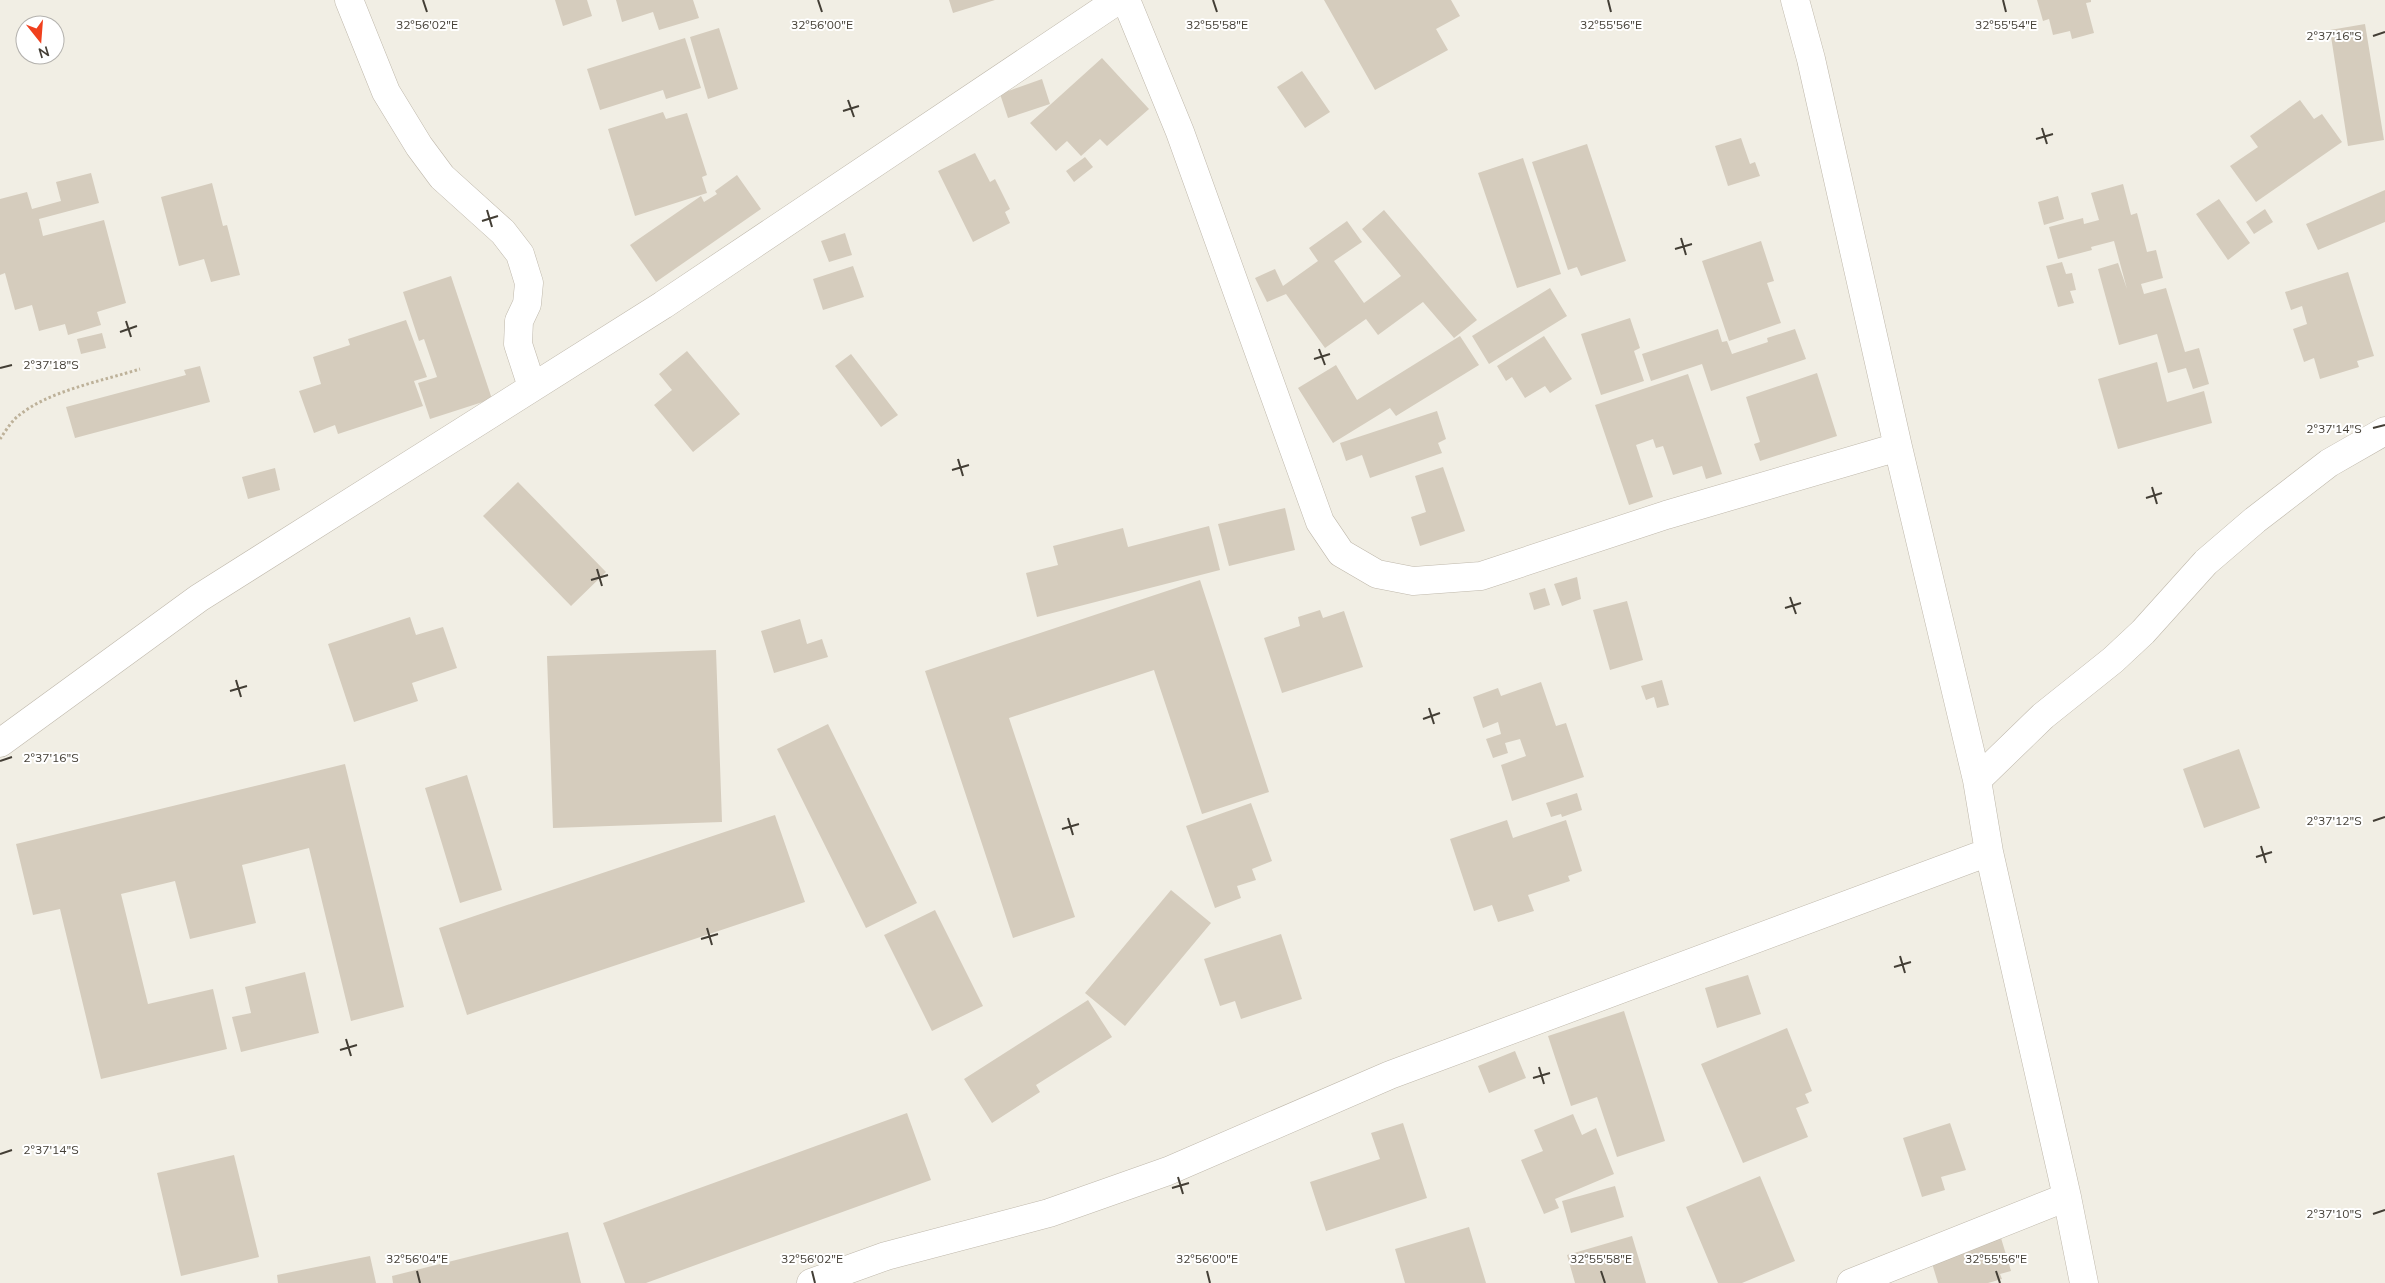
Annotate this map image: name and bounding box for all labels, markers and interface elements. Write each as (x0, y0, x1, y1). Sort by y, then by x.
north arrow (15, 15, 65, 65)
text: 32°56'02"E (396, 17, 458, 32)
text: 32°56'00"E (791, 17, 853, 32)
text: 32°55'58"E (1186, 17, 1248, 32)
text: 32°55'56"E (1580, 17, 1642, 32)
text: 32°55'54"E (1975, 17, 2037, 32)
text: 2°37'16"S (2306, 28, 2362, 43)
text: N (36, 42, 51, 63)
text: 2°37'18"S (23, 357, 79, 372)
text: 2°37'14"S (2306, 421, 2362, 436)
text: 2°37'16"S (23, 750, 79, 765)
text: 2°37'12"S (2306, 813, 2362, 828)
text: 2°37'14"S (23, 1142, 79, 1157)
text: 2°37'10"S (2306, 1206, 2362, 1221)
text: 32°56'04"E (386, 1251, 448, 1266)
text: 32°56'02"E (781, 1251, 843, 1266)
text: 32°56'00"E (1176, 1251, 1238, 1266)
text: 32°55'58"E (1570, 1251, 1632, 1266)
text: 32°55'56"E (1965, 1251, 2027, 1266)

